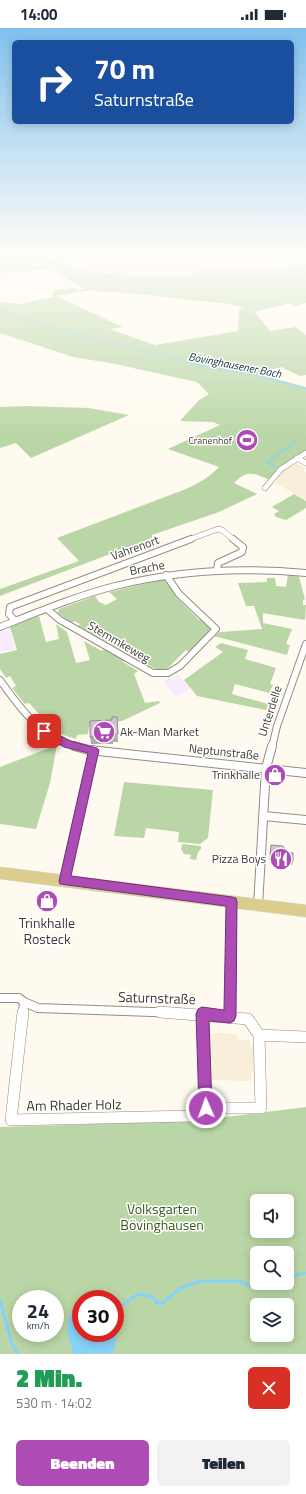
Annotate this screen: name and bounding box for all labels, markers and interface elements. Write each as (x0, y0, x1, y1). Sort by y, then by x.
text: 14:00 (20, 3, 57, 26)
text: 70 m (94, 47, 155, 90)
icon: right (28, 56, 80, 108)
text: Saturnstraße (94, 86, 194, 113)
water label: Bövinghausener Bach (187, 348, 283, 382)
sports icon: Cranenhof (234, 427, 260, 453)
place label: Cranenhof (188, 433, 233, 448)
street label: Vahrenort (108, 530, 162, 565)
street label: Brache (128, 555, 166, 580)
street label: Stemmkeweg (84, 616, 154, 667)
street label: Unterdelle (252, 683, 287, 739)
pin (27, 714, 61, 748)
supermarket icon: Ak-Man Market (91, 719, 117, 745)
icon: arrive (33, 720, 55, 742)
place label: Ak-Man Market (120, 722, 200, 741)
street label: Neptunstraße (188, 738, 260, 765)
shop icon: Trinkhalle (262, 762, 288, 788)
place label: Trinkhalle (212, 765, 260, 784)
restaurant icon: Pizza Boys (268, 846, 294, 872)
place label: Pizza Boys (212, 849, 266, 868)
shop icon: Trinkhalle Rosteck (34, 888, 60, 914)
place label: Trinkhalle Rosteck (19, 912, 75, 949)
street label: Saturnstraße (118, 986, 196, 1009)
position arrow (185, 1087, 227, 1129)
street label: Am Rhader Holz (26, 1093, 122, 1116)
map controls (250, 1194, 294, 1342)
button: sound (250, 1194, 294, 1238)
park label: Volksgarten Bövinghausen (120, 1198, 204, 1235)
button: search (250, 1246, 294, 1290)
speed limit sign: 30 (72, 1290, 124, 1342)
text: 24 (27, 1295, 49, 1326)
button: layers (250, 1298, 294, 1342)
text: km/h (27, 1318, 49, 1333)
text: 2 Min. (16, 1360, 82, 1396)
button: close (248, 1367, 290, 1409)
text: 530 m · 14:02 (16, 1393, 92, 1413)
button: Beenden (16, 1440, 149, 1486)
button: Teilen (157, 1440, 290, 1486)

